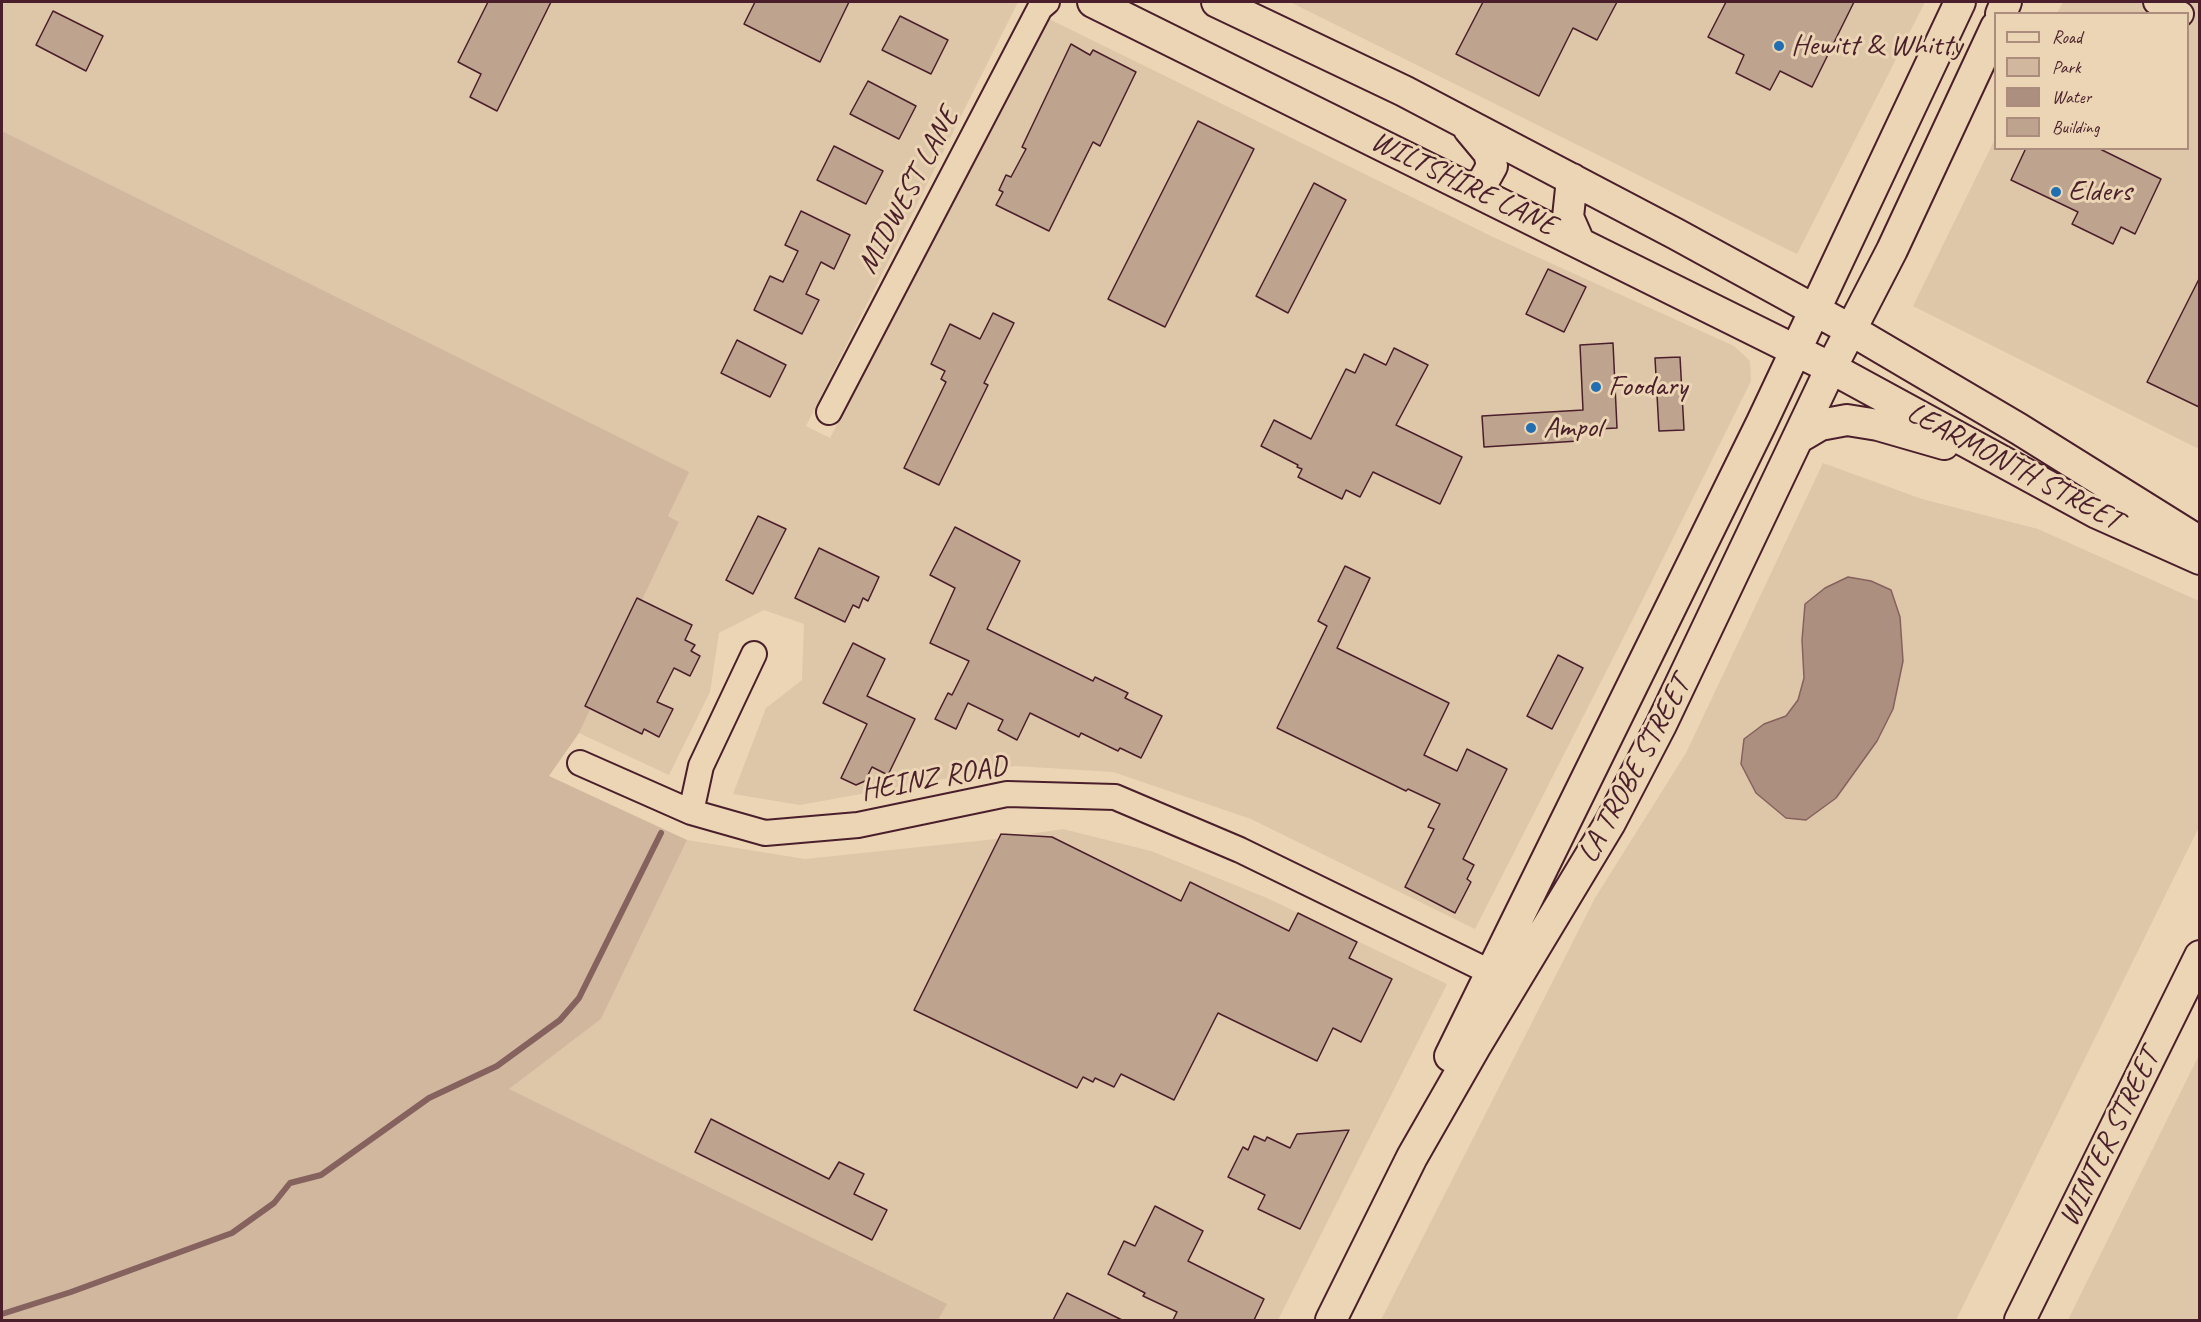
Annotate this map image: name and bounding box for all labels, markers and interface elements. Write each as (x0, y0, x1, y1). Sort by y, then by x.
legend (1994, 12, 2189, 150)
text: Road (2052, 26, 2082, 48)
place label: Hewitt & Whitty (1791, 28, 1962, 64)
marker: Hewitt & Whitty (1772, 39, 1786, 53)
text: Park (2052, 56, 2081, 78)
text: Water (2052, 86, 2091, 108)
street label: MIDWEST LANE (850, 102, 968, 280)
text: Building (2052, 116, 2099, 138)
street label: WILTSHIRE LANE (1365, 124, 1561, 244)
place label: Elders (2068, 174, 2132, 210)
marker: Elders (2049, 185, 2063, 199)
place label: Foodary (1608, 369, 1687, 405)
marker: Foodary (1589, 380, 1603, 394)
street label: LEARMONTH STREET (1900, 395, 2128, 539)
place label: Ampol (1543, 410, 1602, 446)
marker: Ampol (1524, 421, 1538, 435)
street label: LA TROBE STREET (1571, 671, 1699, 869)
street label: HEINZ ROAD (858, 748, 1010, 810)
street label: WINTER STREET (2052, 1044, 2168, 1232)

